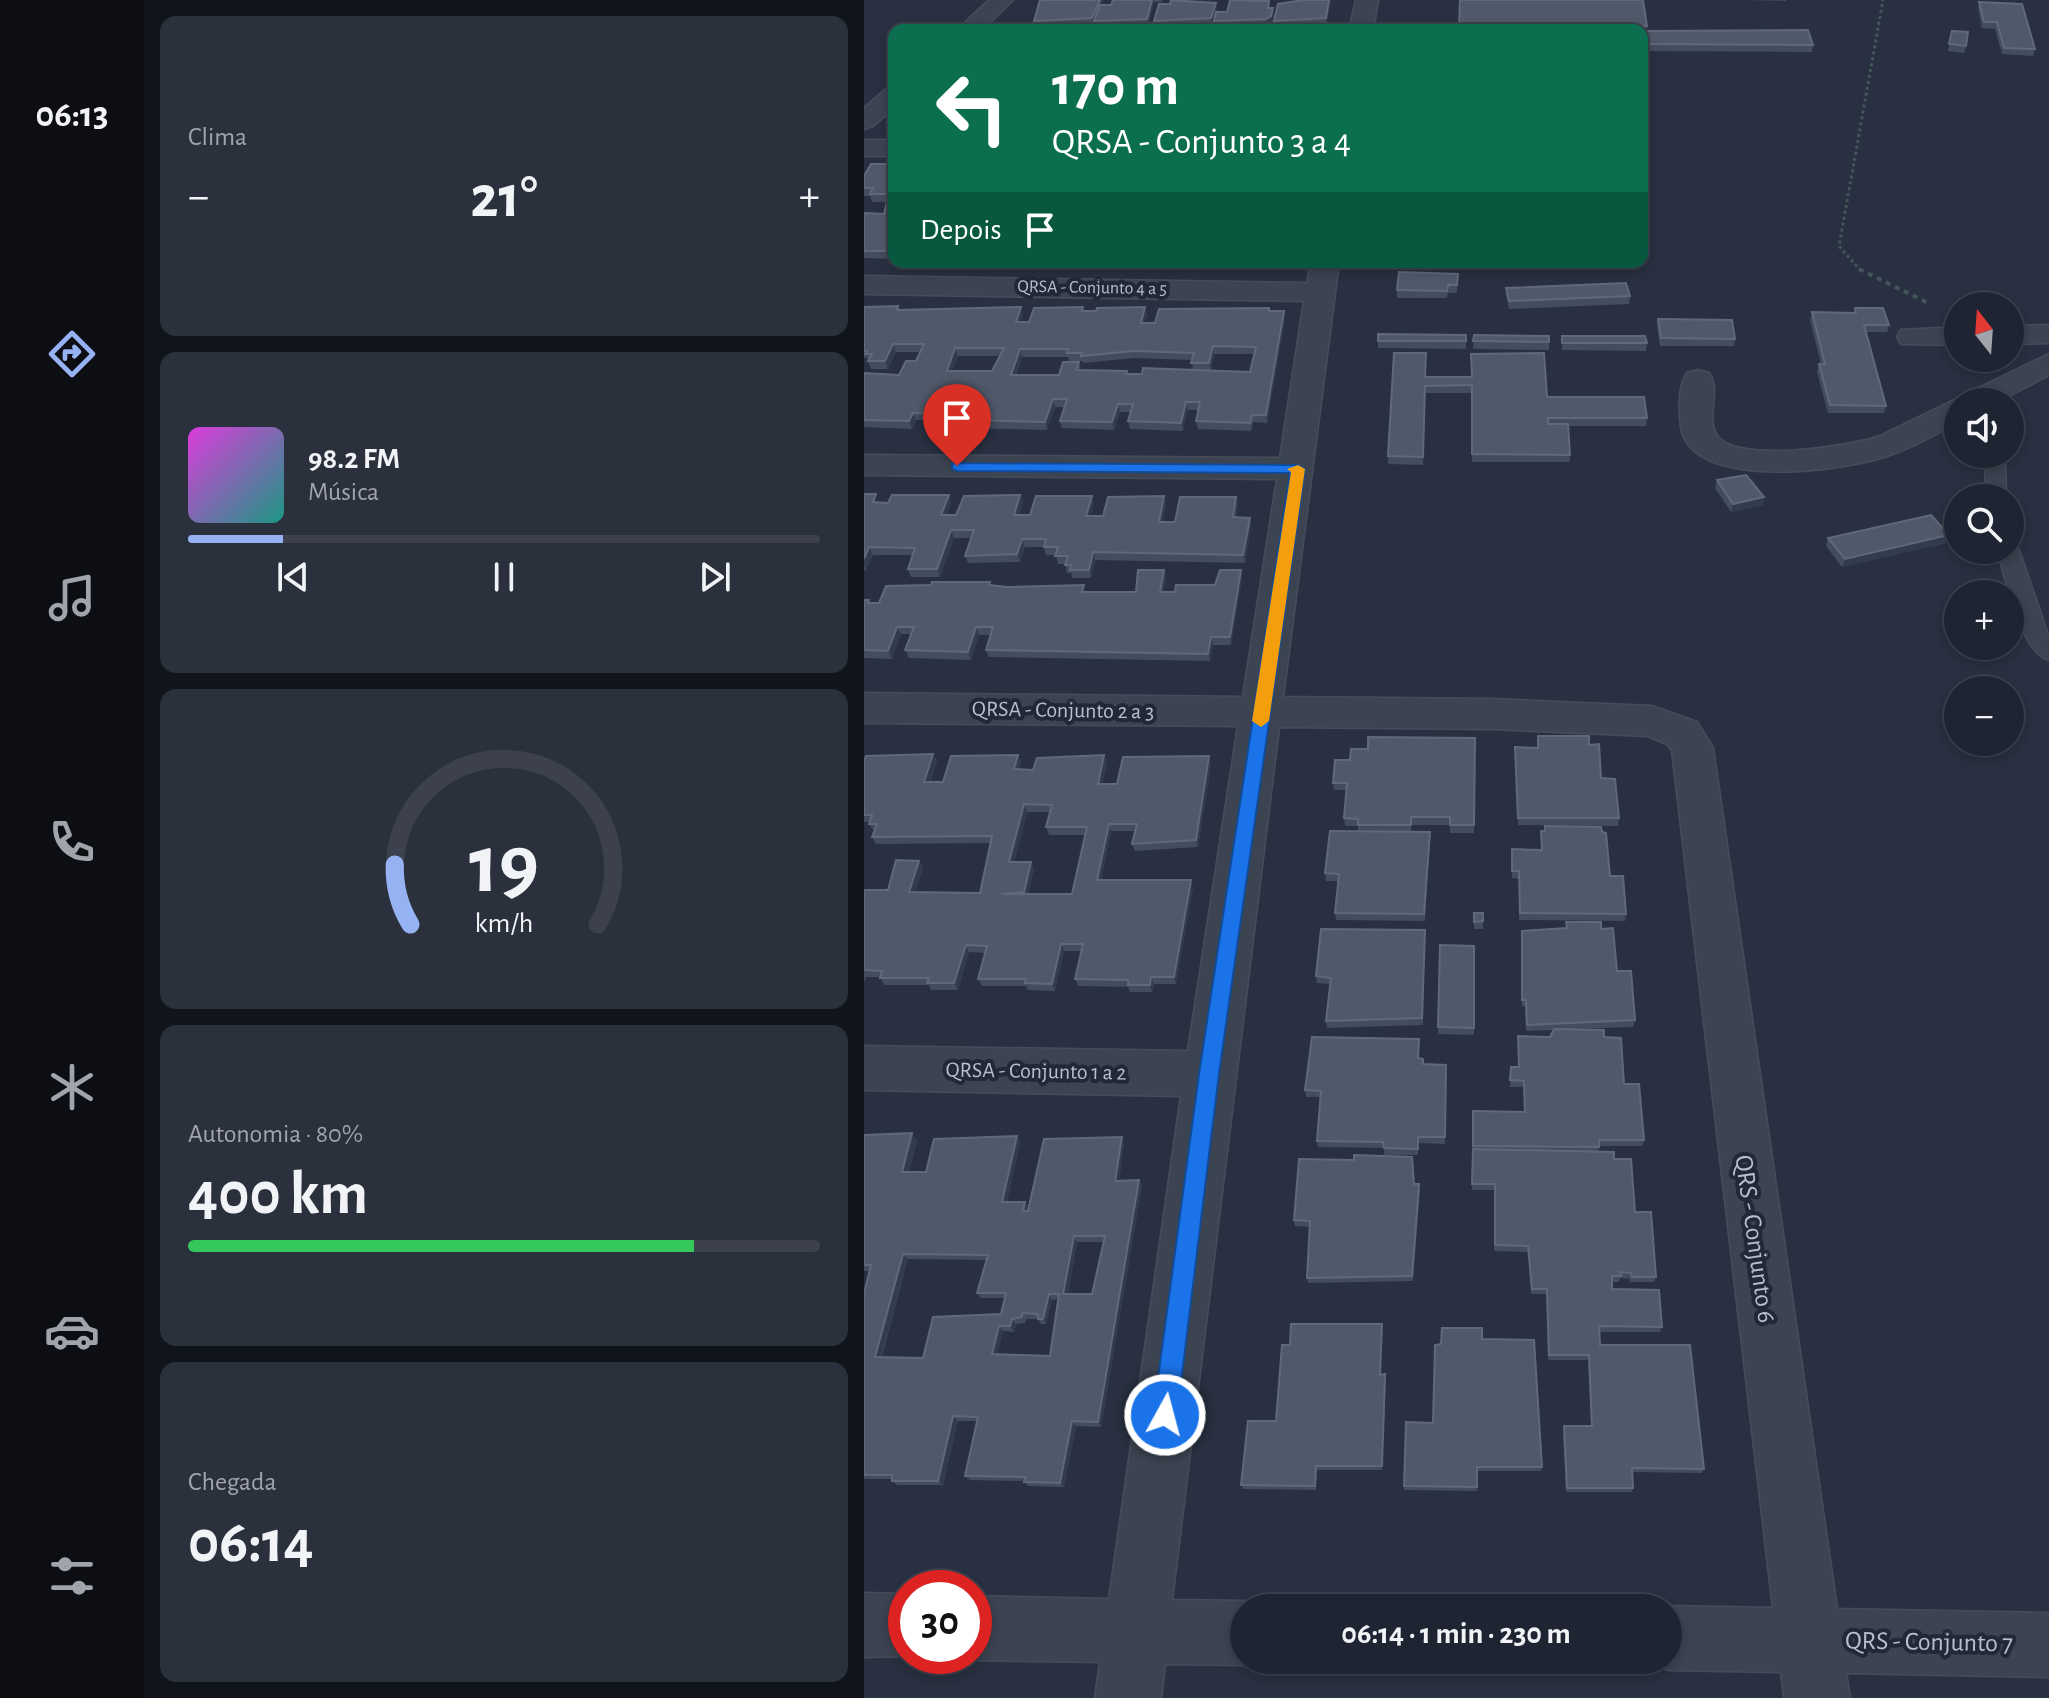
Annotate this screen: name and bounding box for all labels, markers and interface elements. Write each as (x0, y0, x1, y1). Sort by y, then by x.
icon: left (920, 56, 1024, 160)
text: 170 m (1052, 59, 1179, 115)
text: 06:13 (36, 97, 108, 133)
text: Clima (188, 124, 247, 150)
text: QRSA - Conjunto 3 a 4 (1052, 124, 1351, 160)
text: 21° (470, 168, 538, 228)
text: − (188, 175, 209, 219)
text: + (799, 175, 820, 219)
icon: arrive (1018, 208, 1062, 252)
text: Depois (920, 215, 1002, 245)
street label: QRSA - Conjunto 4 a 5 (1017, 278, 1167, 298)
north arrow (1944, 292, 2024, 372)
map controls (1944, 292, 2024, 756)
icon: directions (44, 326, 100, 382)
pin (923, 384, 991, 466)
button: sound (1944, 388, 2024, 468)
icon: arrive (935, 396, 979, 440)
text: 98.2 FM (308, 444, 400, 474)
text: Música (308, 479, 379, 505)
button: search (1944, 484, 2024, 564)
icon: previous (271, 555, 315, 599)
icon: pause (482, 555, 526, 599)
icon: next (693, 555, 737, 599)
icon: music (44, 570, 100, 626)
button: + (1944, 580, 2024, 660)
button: − (1944, 676, 2024, 756)
street label: QRSA - Conjunto 2 a 3 (972, 697, 1154, 723)
icon: phone (44, 814, 100, 870)
text: 19 (469, 824, 539, 908)
text: km/h (475, 909, 533, 938)
street label: QRSA - Conjunto 1 a 2 (945, 1058, 1127, 1084)
icon: climate (44, 1059, 100, 1115)
text: Autonomia · 80% (188, 1121, 363, 1147)
street label: QRS - Conjunto 6 (1730, 1153, 1780, 1325)
text: 400 km (188, 1165, 368, 1225)
icon: car (44, 1303, 100, 1359)
position arrow (1123, 1373, 1207, 1457)
text: Chegada (188, 1469, 277, 1495)
text: 06:14 (188, 1513, 314, 1573)
icon: filters (44, 1548, 100, 1604)
speed limit sign: 30 (888, 1570, 992, 1674)
text: 06:14 · 1 min · 230 m (1341, 1619, 1571, 1649)
street label: QRS - Conjunto 7 (1845, 1628, 2013, 1656)

